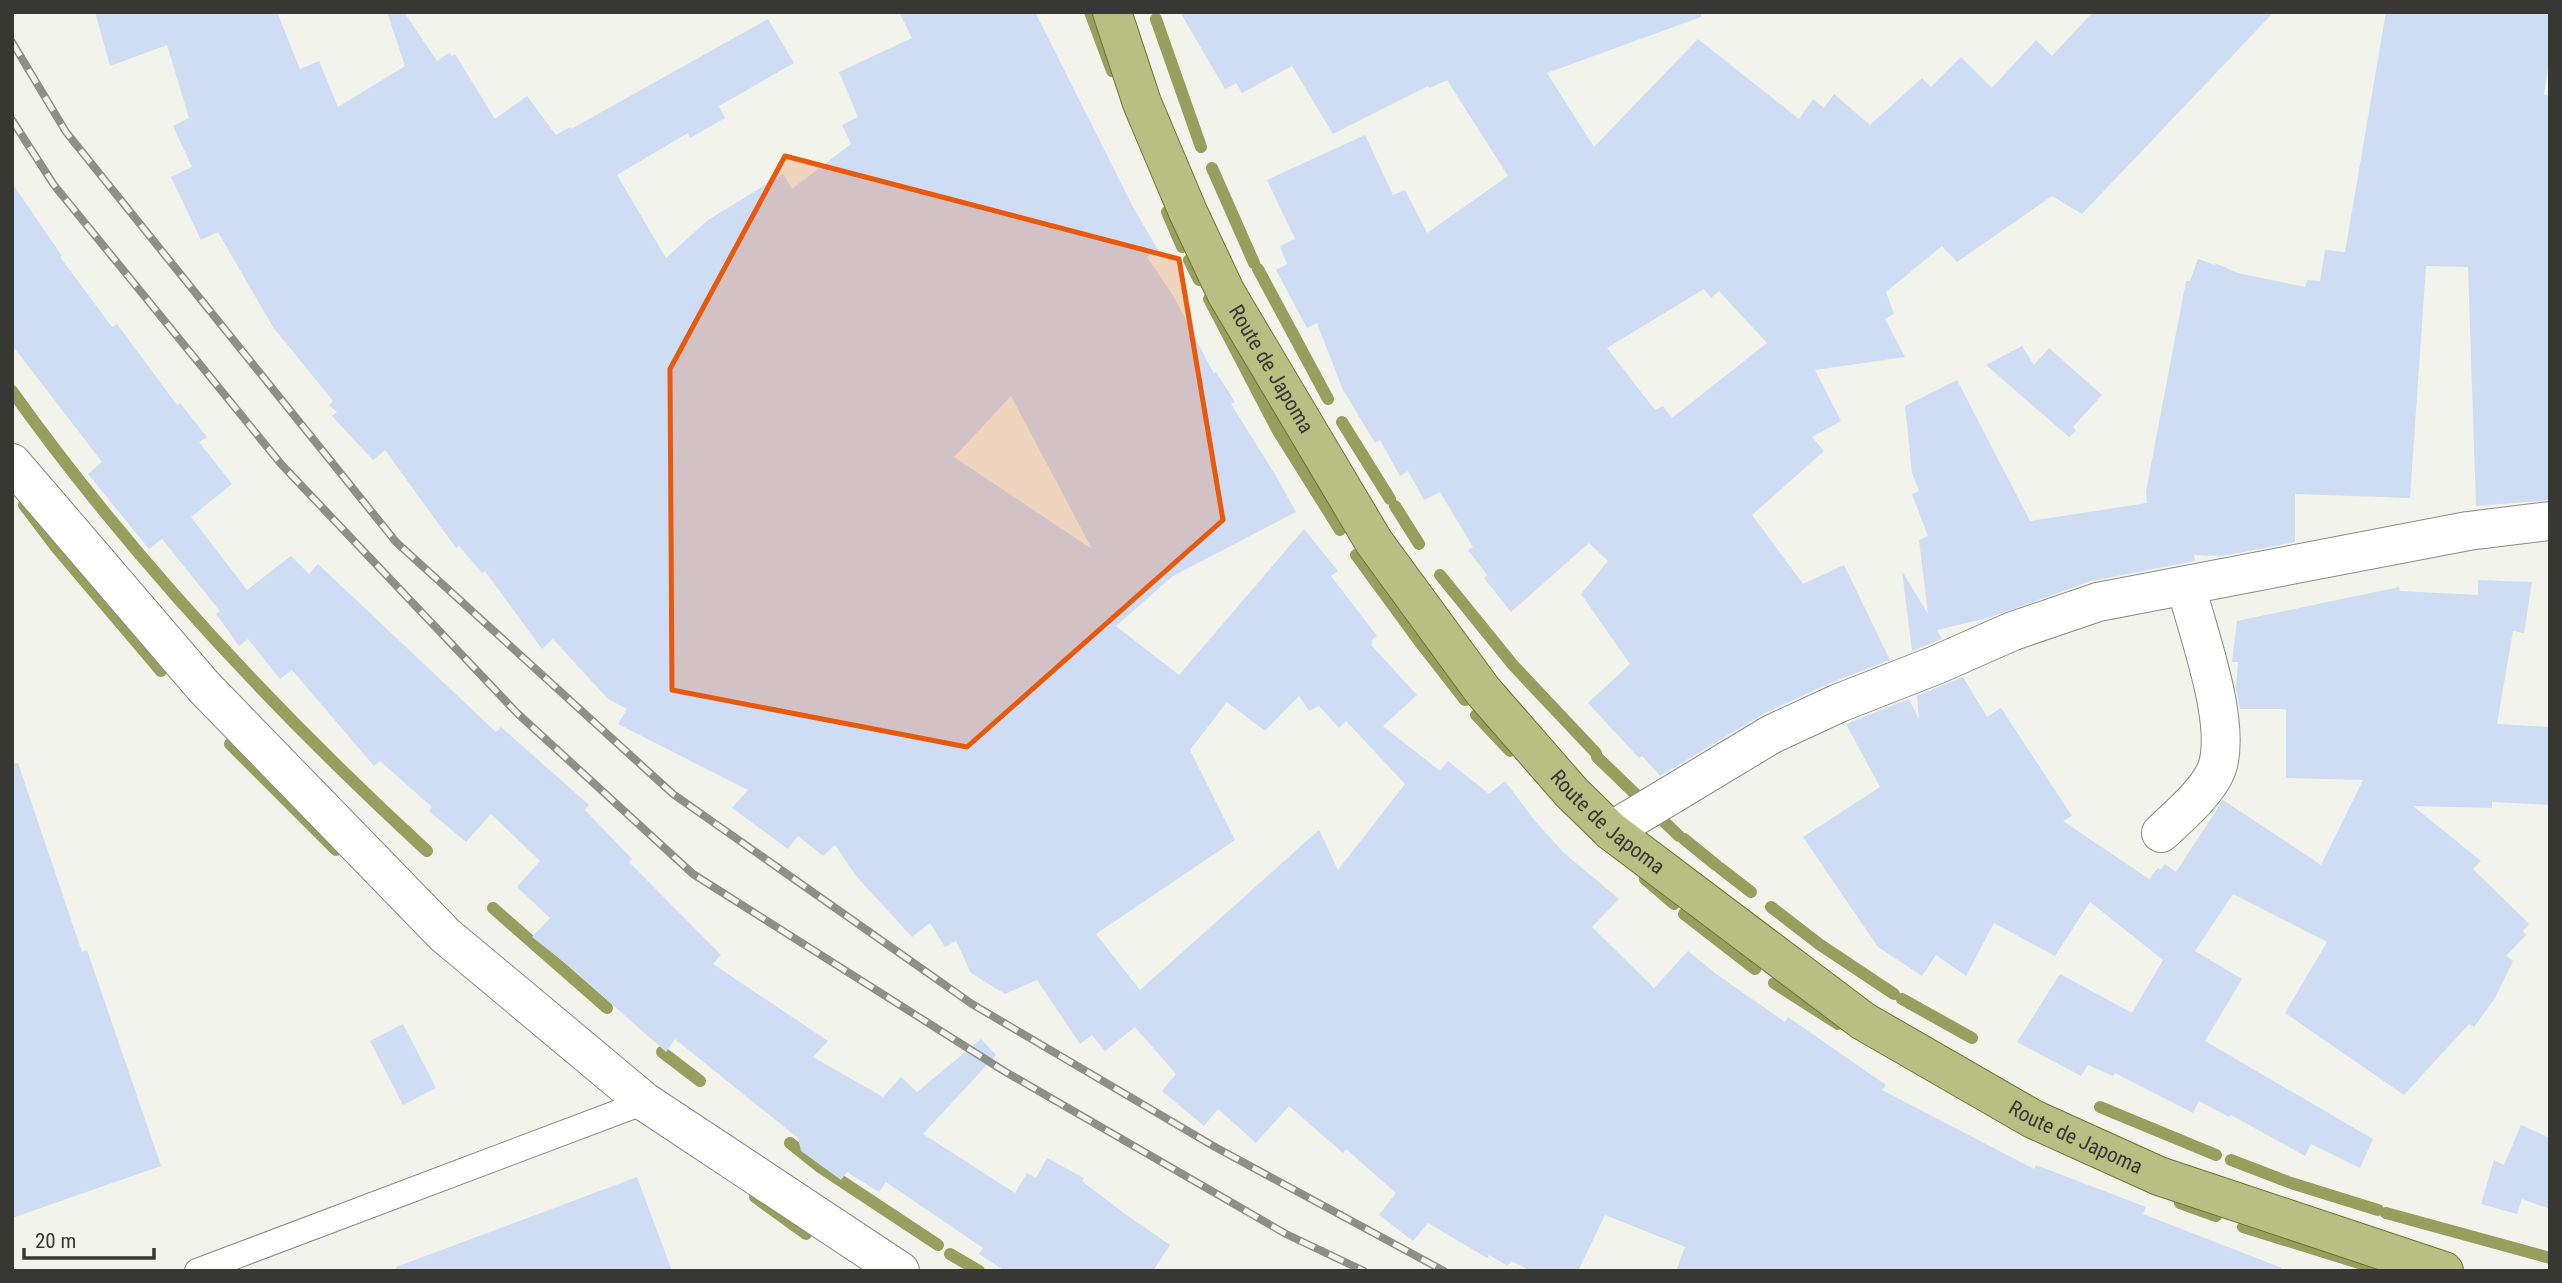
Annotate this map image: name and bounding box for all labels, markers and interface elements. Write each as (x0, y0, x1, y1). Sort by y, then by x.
street label: Route de Japoma (1224, 301, 1318, 437)
street label: Route de Japoma (1545, 765, 1669, 879)
street label: Route de Japoma (2005, 1096, 2146, 1179)
scale bar (24, 1216, 154, 1260)
text: 20 m (35, 1229, 76, 1253)

